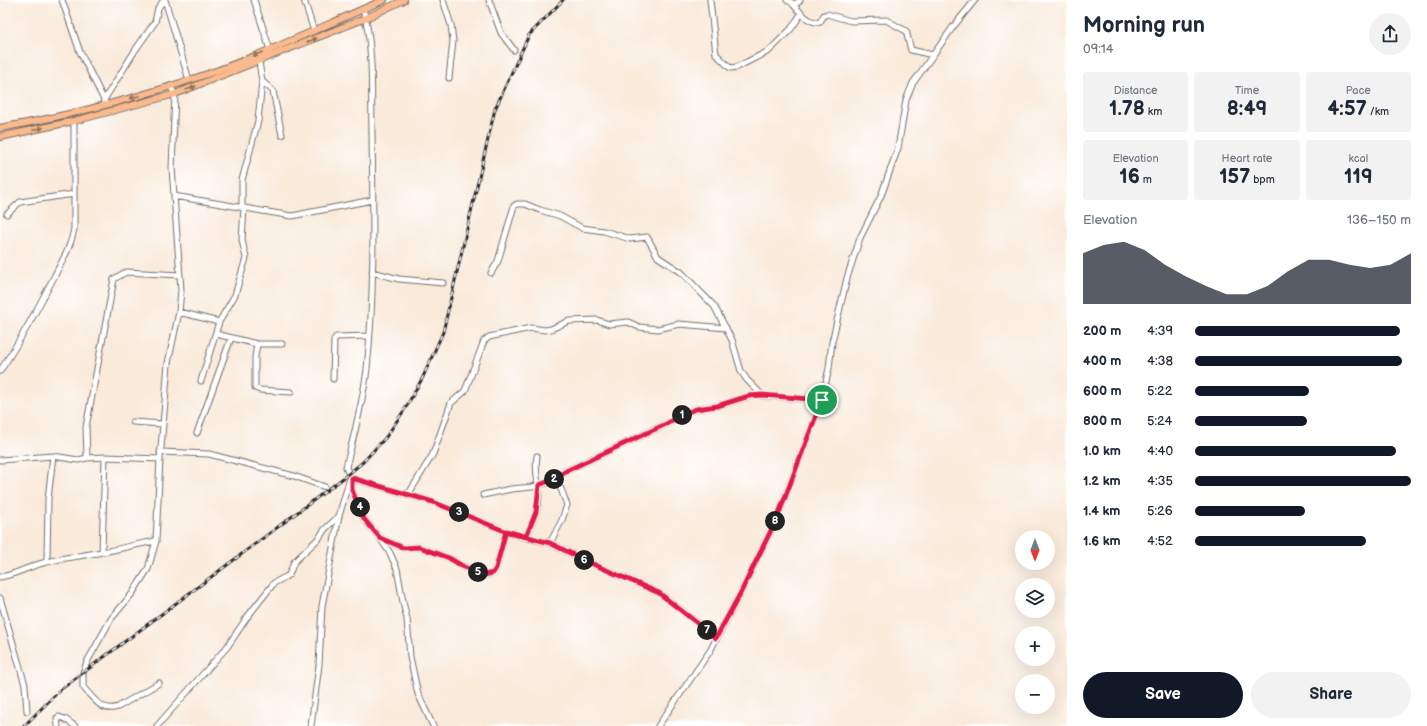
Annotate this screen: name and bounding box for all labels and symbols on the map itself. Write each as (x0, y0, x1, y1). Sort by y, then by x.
one-way arrow (306, 37, 318, 43)
one-way arrow (252, 52, 264, 58)
one-way arrow (185, 85, 197, 91)
one-way arrow (129, 94, 141, 100)
one-way arrow (32, 125, 44, 131)
pin (805, 383, 839, 417)
pin: 1 (672, 405, 692, 425)
pin: 2 (544, 469, 564, 489)
pin: 4 (350, 497, 370, 517)
pin: 3 (449, 502, 469, 522)
pin: 8 (765, 511, 785, 531)
north arrow (1015, 530, 1055, 570)
pin: 6 (574, 550, 594, 570)
pin: 5 (468, 562, 488, 582)
pin: 7 (697, 620, 717, 640)

